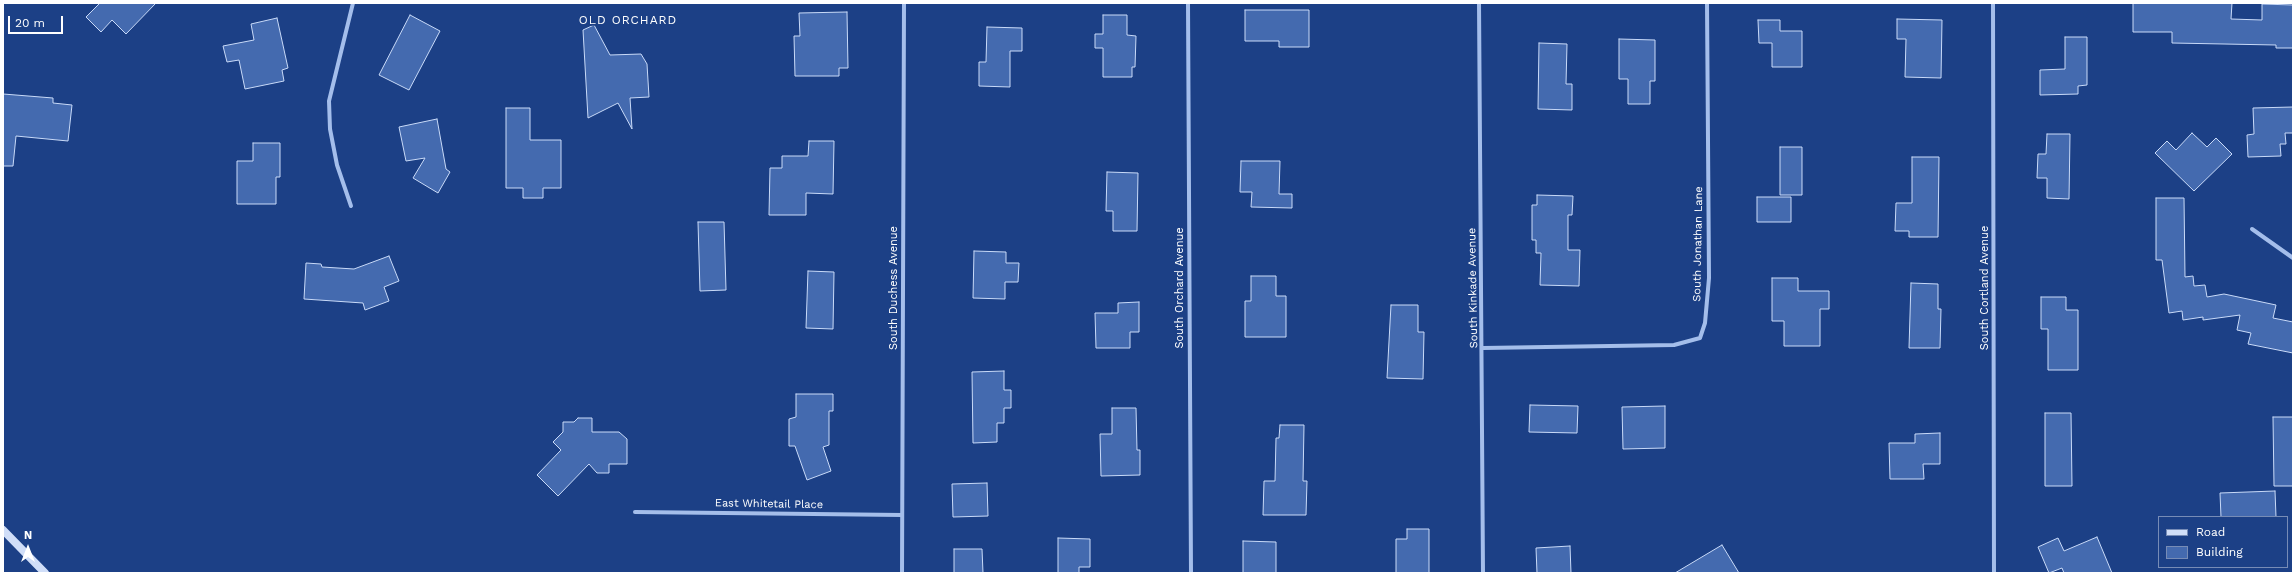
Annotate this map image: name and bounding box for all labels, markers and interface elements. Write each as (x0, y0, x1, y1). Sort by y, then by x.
scale bar (10, 8, 65, 34)
district label: OLD ORCHARD (579, 13, 677, 27)
text: 20 m (15, 16, 45, 30)
street label: South Jonathan Lane (1690, 186, 1706, 302)
street label: South Duchess Avenue (887, 226, 901, 350)
street label: South Cortland Avenue (1978, 226, 1992, 350)
street label: South Orchard Avenue (1173, 227, 1187, 349)
street label: South Kinkade Avenue (1465, 227, 1481, 349)
street label: East Whitetail Place (715, 496, 823, 512)
legend (2158, 516, 2288, 568)
text: Road (2196, 525, 2225, 539)
north arrow (8, 528, 48, 568)
text: N (24, 529, 32, 542)
text: Building (2196, 545, 2243, 559)

